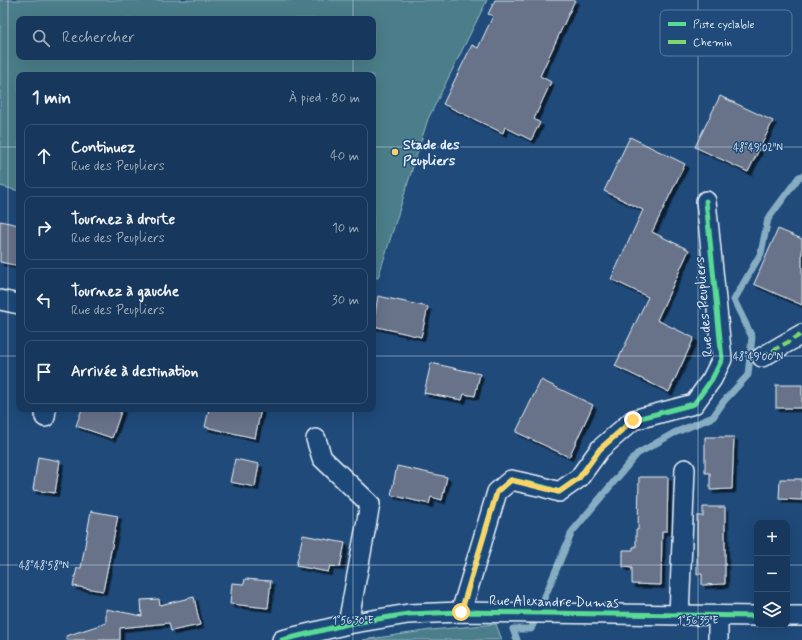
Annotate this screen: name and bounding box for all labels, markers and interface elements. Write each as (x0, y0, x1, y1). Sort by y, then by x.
legend (660, 10, 792, 56)
search box (16, 16, 376, 60)
text: Piste cyclable (693, 18, 754, 32)
icon: search (30, 27, 52, 49)
text: Rechercher (62, 28, 135, 48)
text: Chemin (693, 36, 732, 50)
text: 1 min (32, 87, 71, 109)
text: À pied · 80 m (289, 90, 360, 107)
place label: Stade des Peupliers (403, 136, 460, 170)
text: Continuez (71, 138, 135, 158)
text: 48°49'02"N (733, 141, 783, 155)
icon: ahead (33, 145, 55, 167)
marker: Stade des Peupliers (390, 147, 400, 157)
text: 40 m (330, 148, 359, 165)
text: Rue des Peupliers (71, 158, 165, 175)
text: Tournez à droite (71, 210, 175, 230)
icon: right (33, 217, 55, 239)
text: 10 m (332, 220, 359, 237)
text: Rue des Peupliers (71, 230, 165, 247)
street label: Rue des Peupliers (691, 256, 717, 358)
text: Tournez à gauche (71, 282, 179, 302)
icon: left (33, 289, 55, 311)
text: 30 m (332, 292, 359, 309)
text: Rue des Peupliers (71, 302, 165, 319)
text: 48°49'00"N (733, 350, 783, 364)
icon: arrive (33, 361, 55, 383)
text: Arrivée à destination (71, 362, 198, 382)
route end (624, 411, 642, 429)
map controls (754, 520, 790, 628)
button: + (754, 520, 790, 556)
button: − (754, 556, 790, 592)
text: 48°48'58"N (19, 559, 69, 573)
street label: Rue Alexandre Dumas (489, 592, 620, 612)
button: layers (754, 592, 790, 628)
route start (452, 603, 470, 621)
text: 1°56'30"E (332, 614, 374, 628)
text: 1°56'35"E (678, 614, 719, 628)

